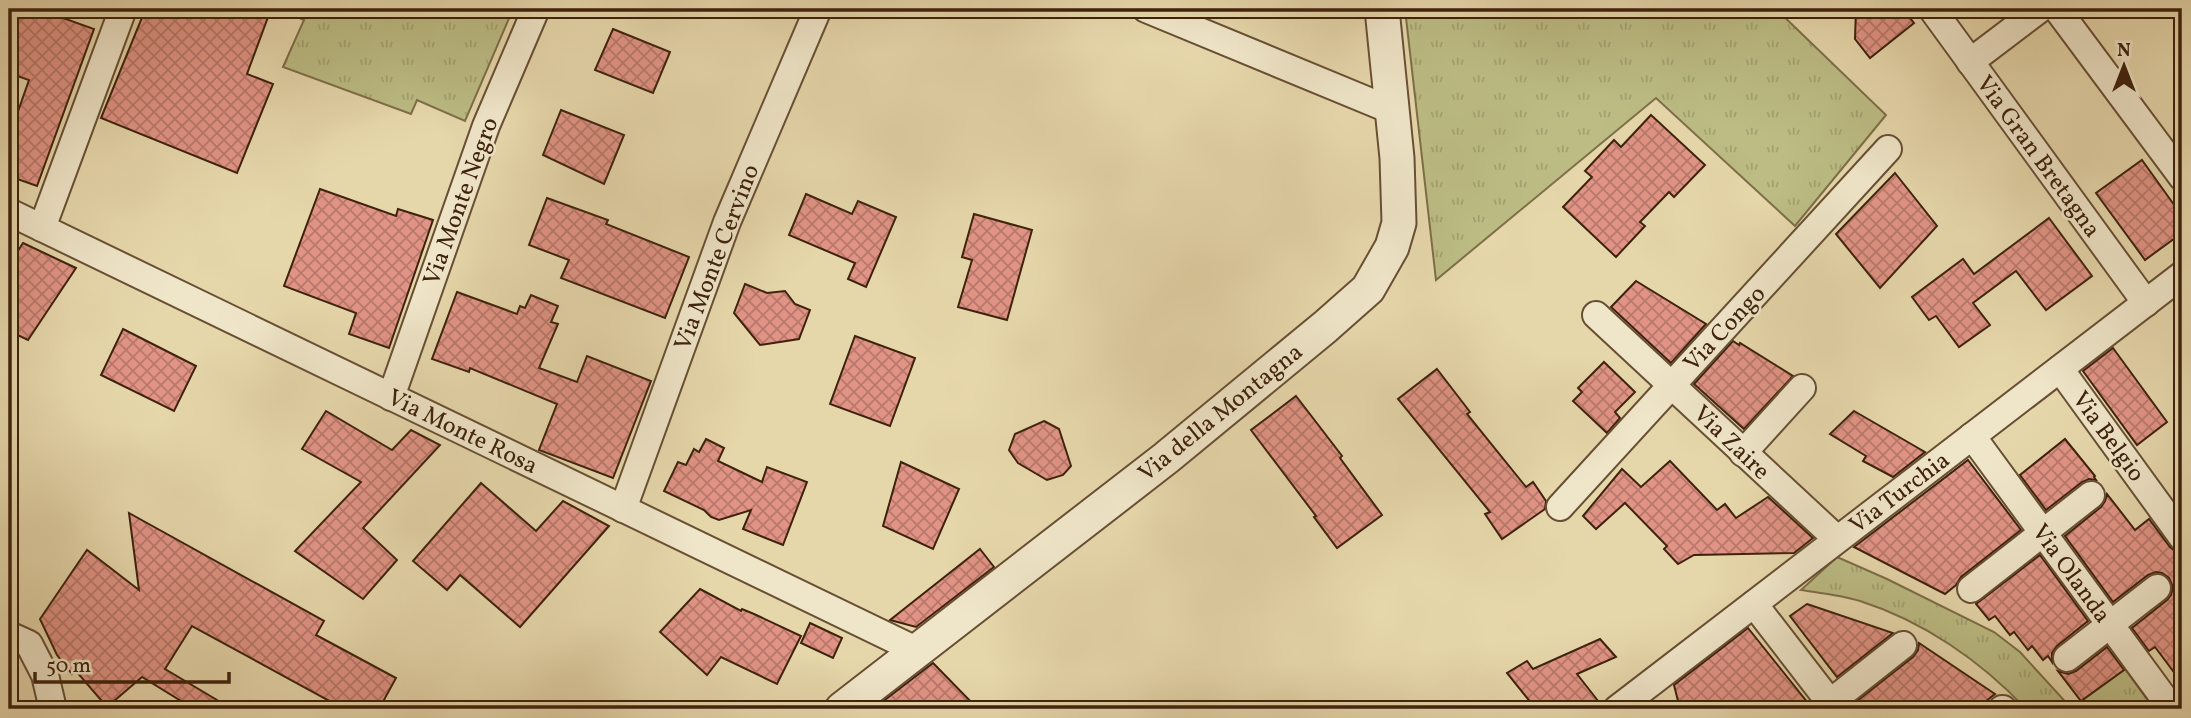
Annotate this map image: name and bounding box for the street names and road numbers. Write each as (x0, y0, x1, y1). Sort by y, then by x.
street label: Via Gran Bretagna (1967, 69, 2108, 245)
street label: Via Monte Negro (416, 113, 508, 291)
street label: Via Monte Cervino (667, 160, 769, 356)
street label: Via Congo (1677, 279, 1774, 380)
street label: Via della Montagna (1132, 336, 1311, 491)
street label: Via Monte Rosa (381, 382, 543, 484)
street label: Via Belgio (2063, 385, 2152, 490)
street label: Via Zaire (1685, 398, 1777, 489)
street label: Via Turchia (1843, 444, 1958, 543)
street label: Via Olanda (2023, 517, 2118, 631)

